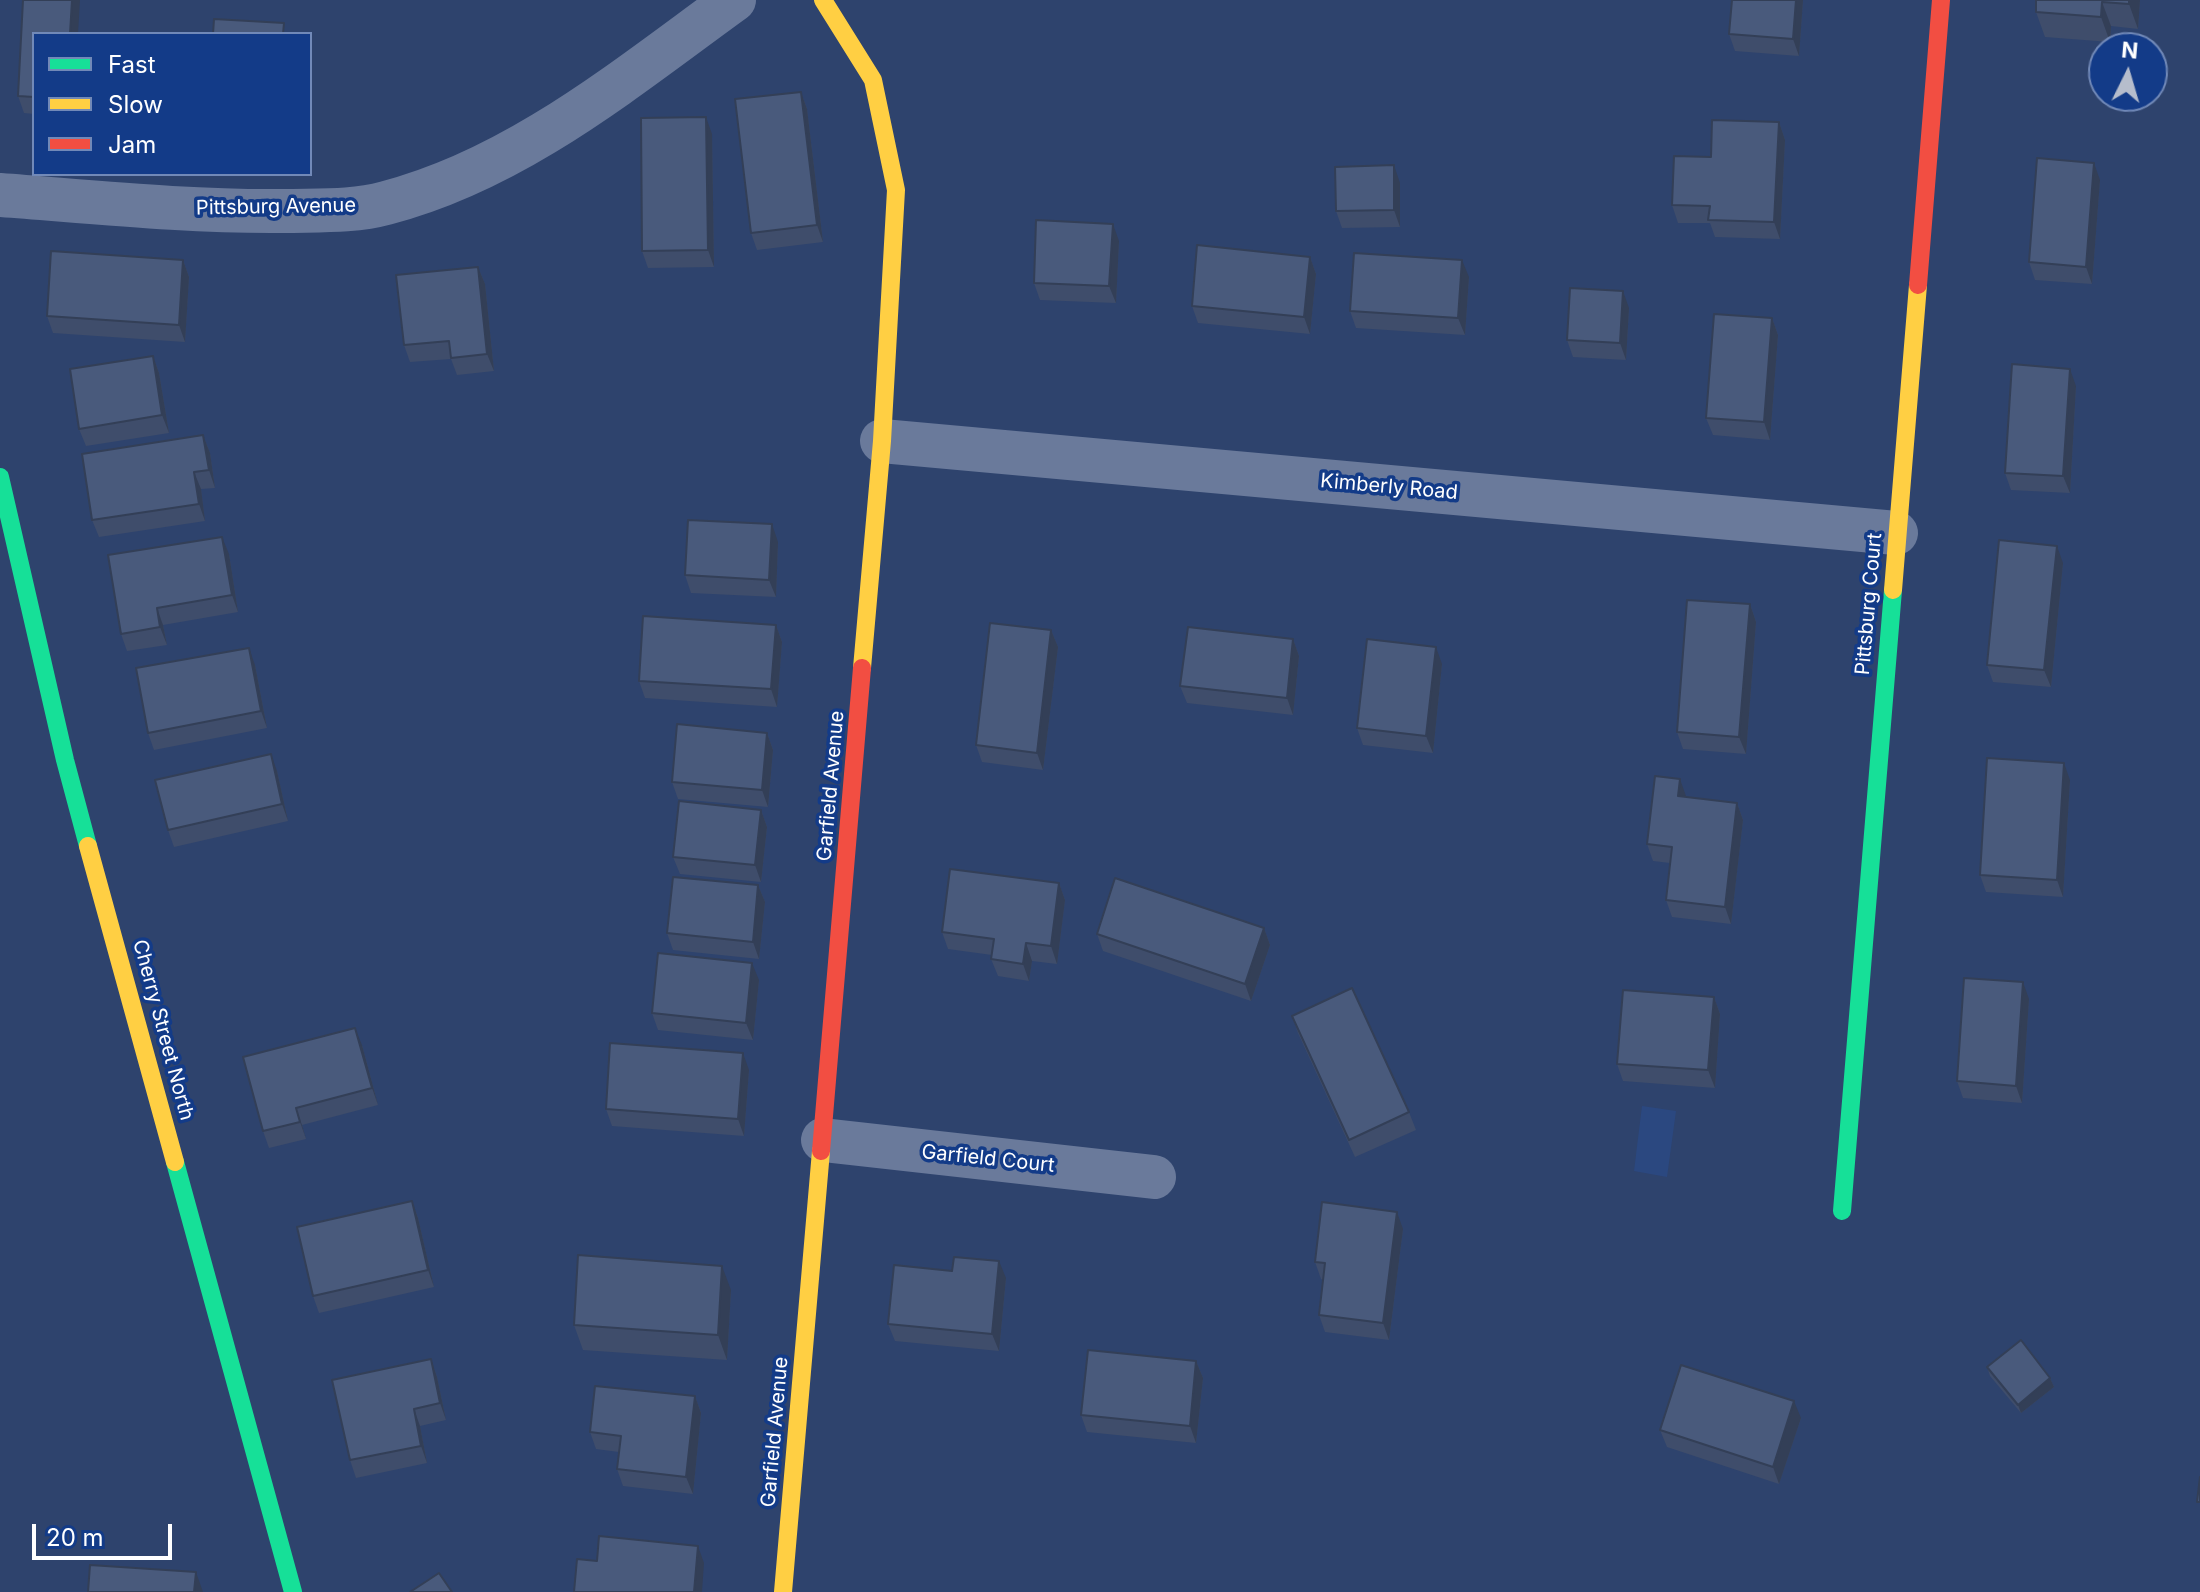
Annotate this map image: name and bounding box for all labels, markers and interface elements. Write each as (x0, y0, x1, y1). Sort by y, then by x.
legend (32, 32, 312, 176)
north arrow (2088, 32, 2168, 112)
text: N (2120, 36, 2139, 64)
text: Fast (108, 50, 156, 79)
text: Slow (108, 90, 163, 119)
text: Jam (108, 130, 156, 159)
street label: Pittsburg Avenue (196, 194, 356, 220)
street label: Kimberly Road (1319, 469, 1459, 505)
street label: Pittsburg Court (1851, 532, 1887, 676)
street label: Garfield Avenue (812, 710, 850, 862)
street label: Cherry Street North (127, 937, 199, 1123)
street label: Garfield Court (920, 1140, 1056, 1178)
street label: Garfield Avenue (756, 1356, 794, 1508)
scale bar (36, 1508, 176, 1558)
text: 20 m (46, 1523, 104, 1552)

